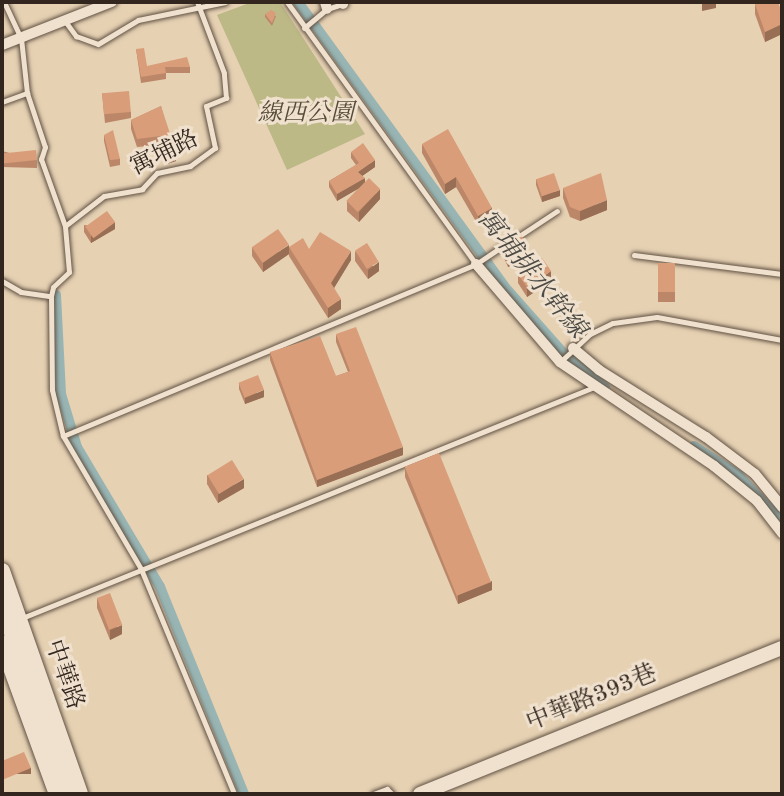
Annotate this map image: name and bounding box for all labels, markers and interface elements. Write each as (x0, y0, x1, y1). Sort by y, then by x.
park label: 線西公園 (258, 101, 354, 129)
street label: 寓埔路 (126, 125, 204, 183)
water label: 寓埔排水幹線 (470, 205, 592, 345)
street label: 中華路 (38, 636, 88, 714)
street label: 中華路393巷 (523, 660, 661, 738)

